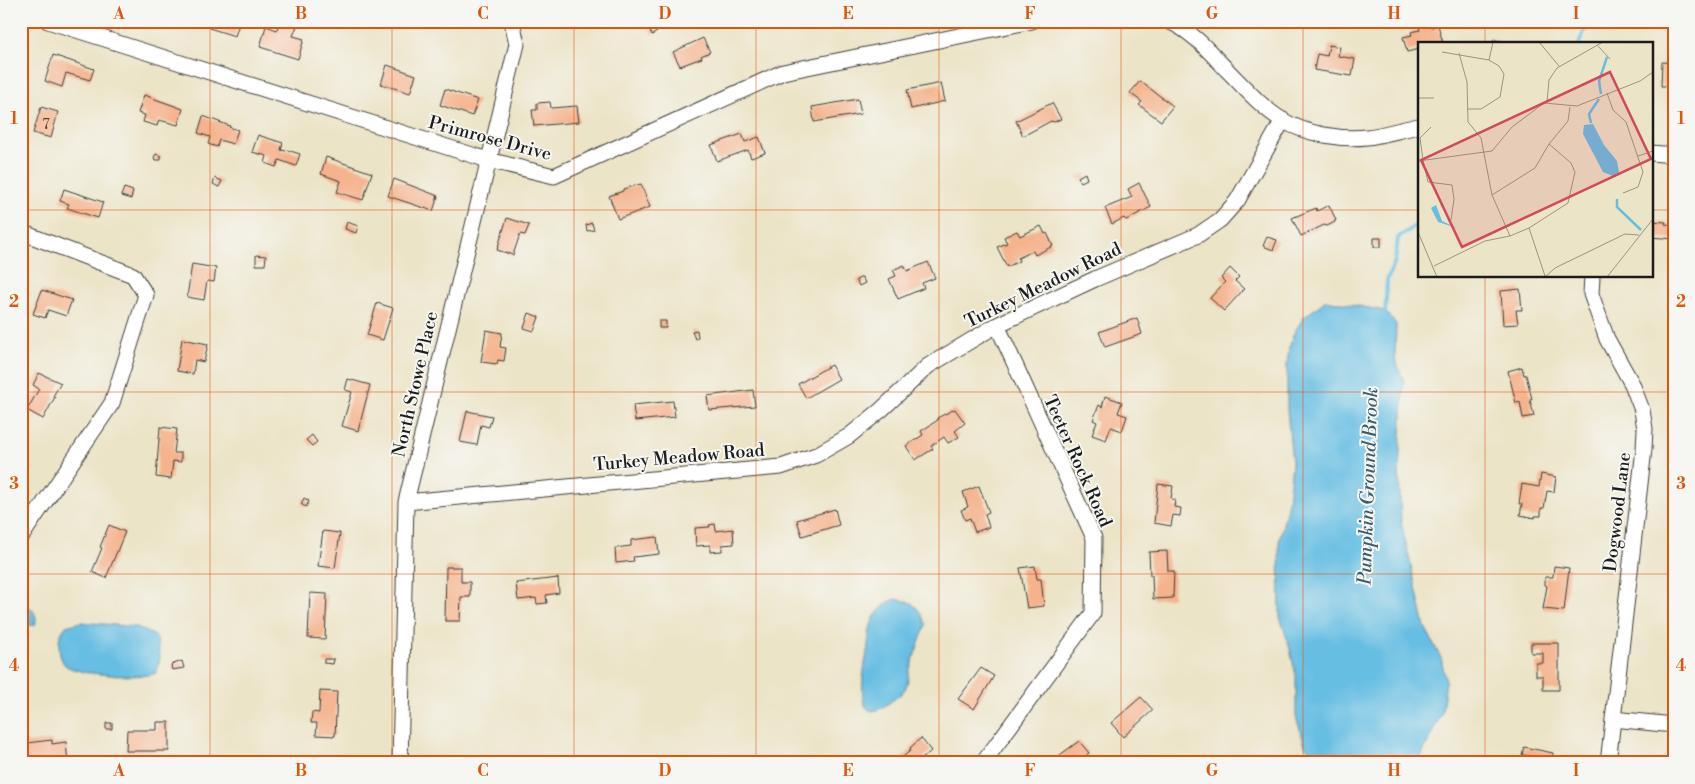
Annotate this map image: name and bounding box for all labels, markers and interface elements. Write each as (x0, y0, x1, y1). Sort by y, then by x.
text: A (112, 4, 125, 24)
text: B (295, 4, 307, 24)
text: C (477, 4, 489, 24)
text: D (659, 4, 672, 24)
text: E (842, 4, 854, 24)
text: F (1024, 4, 1036, 24)
text: G (1206, 4, 1219, 24)
text: H (1387, 4, 1401, 24)
text: I (1573, 4, 1579, 24)
inset map (1418, 42, 1652, 278)
text: 1 (10, 109, 18, 129)
text: 1 (1677, 109, 1685, 129)
street label: Primrose Drive (426, 111, 554, 166)
house number: 7 (42, 115, 50, 134)
street label: Turkey Meadow Road (961, 237, 1126, 333)
text: 2 (9, 292, 19, 312)
text: 2 (1676, 292, 1686, 312)
street label: North Stowe Place (388, 309, 443, 459)
water label: Pumpkin Ground Brook (1353, 387, 1383, 586)
street label: Teeter Rock Road (1038, 391, 1117, 532)
street label: Turkey Meadow Road (593, 438, 766, 476)
street label: Dogwood Lane (1599, 451, 1636, 573)
text: 3 (9, 474, 19, 494)
text: 3 (1676, 474, 1686, 494)
text: 4 (9, 656, 20, 676)
text: 4 (1676, 656, 1687, 676)
text: A (112, 761, 125, 781)
text: B (295, 761, 307, 781)
text: C (477, 761, 489, 781)
text: D (659, 761, 672, 781)
text: E (842, 761, 854, 781)
text: F (1024, 761, 1036, 781)
text: G (1206, 761, 1219, 781)
text: H (1387, 761, 1401, 781)
text: I (1573, 761, 1579, 781)

